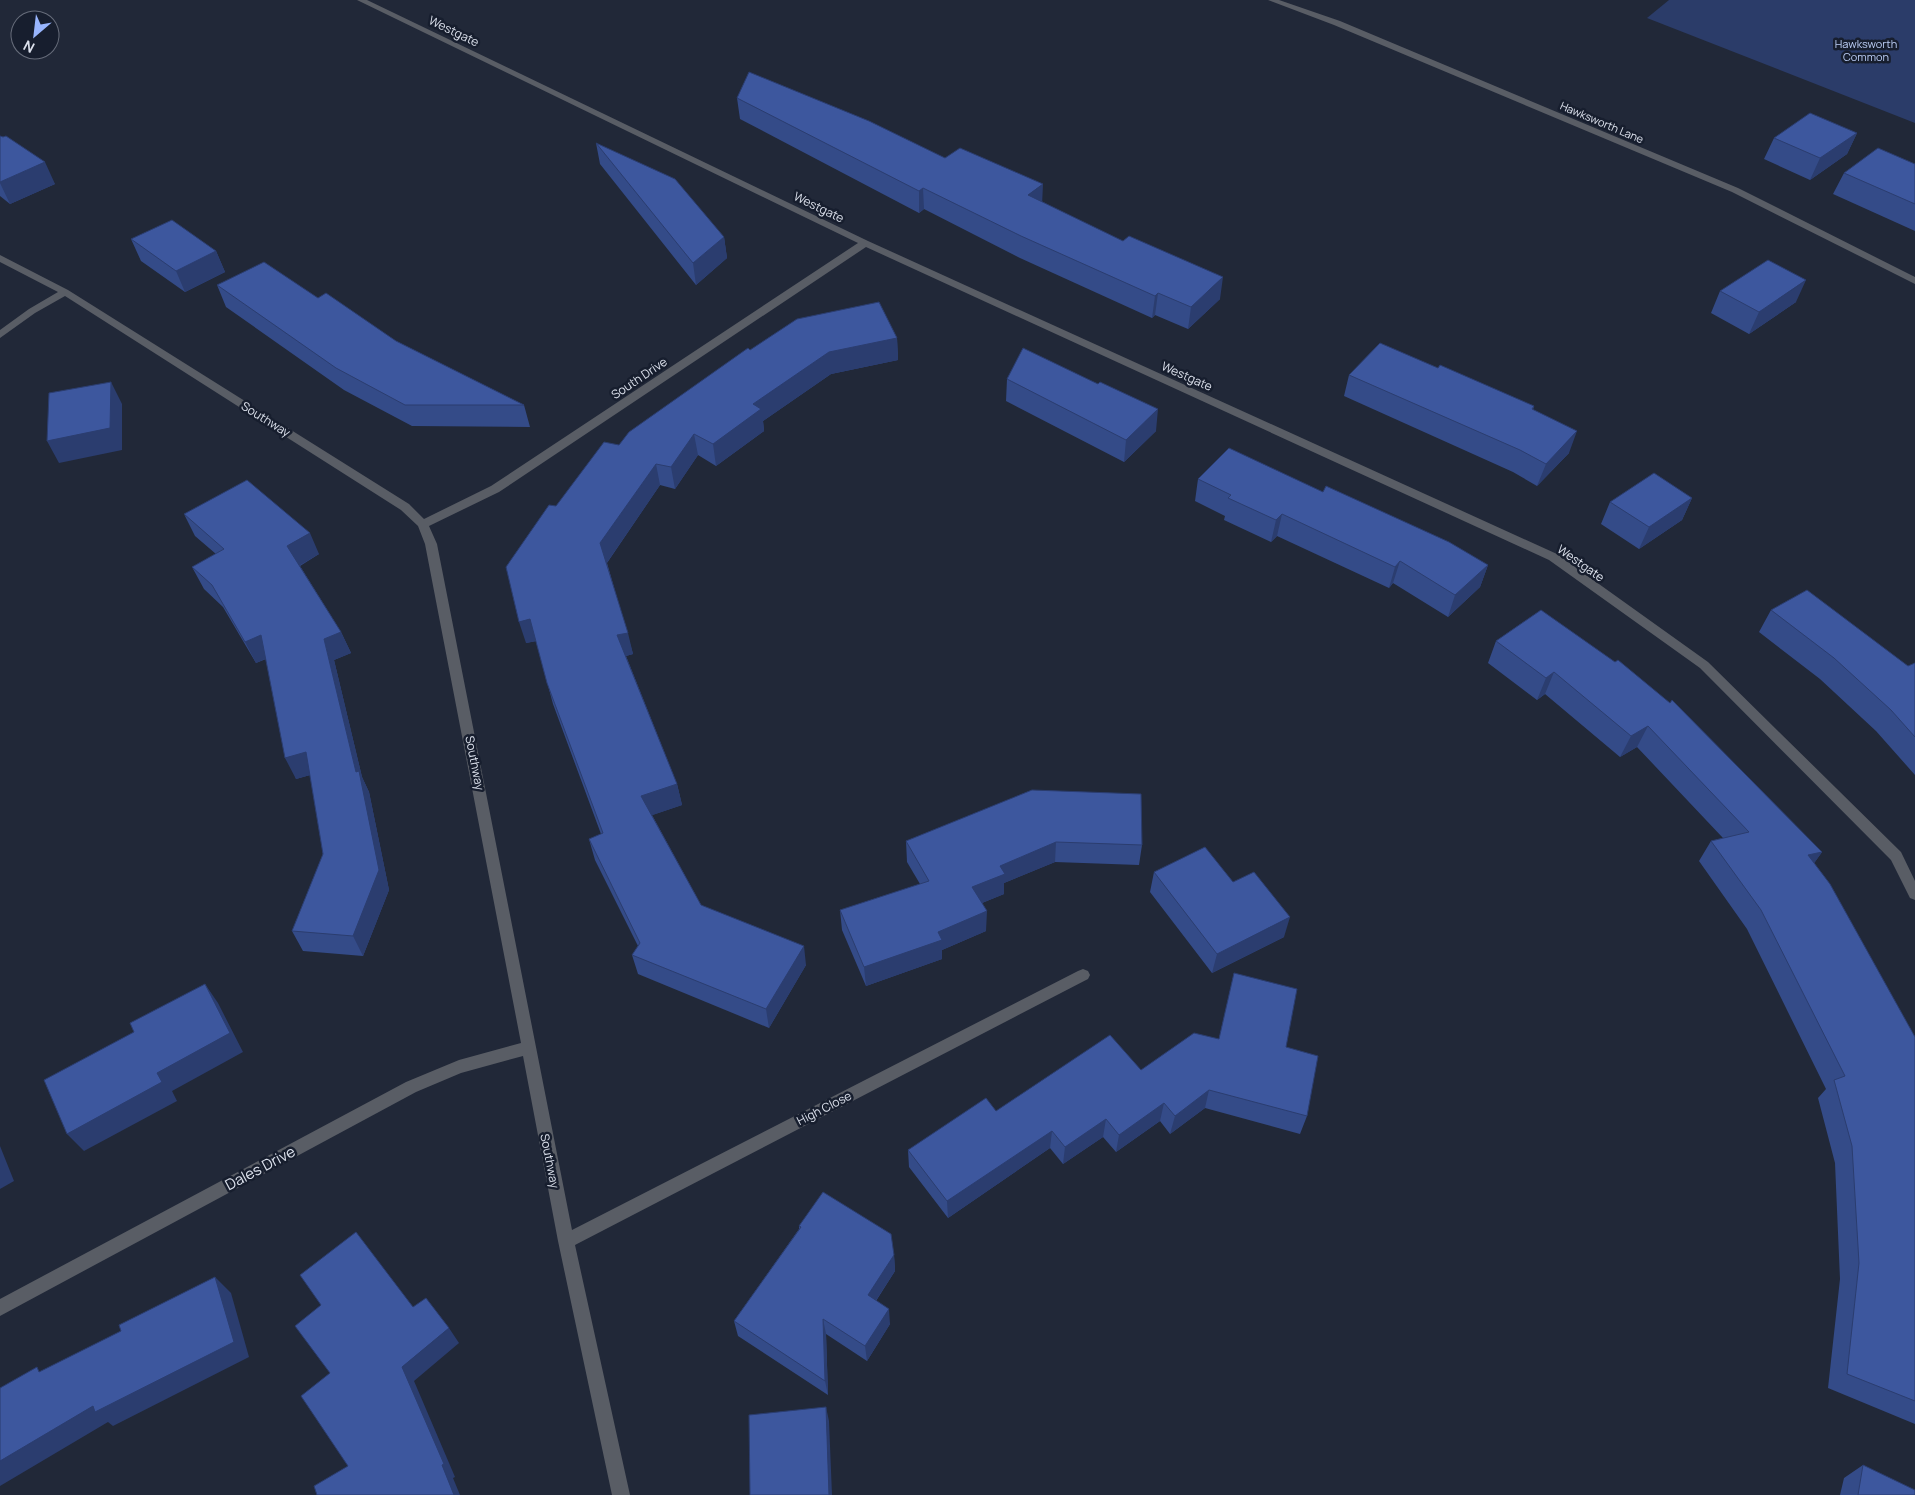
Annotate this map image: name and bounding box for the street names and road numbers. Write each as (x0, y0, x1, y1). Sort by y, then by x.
street label: Westgate (426, 12, 482, 50)
street label: Hawksworth Lane (1558, 98, 1647, 147)
street label: Westgate (791, 188, 847, 226)
street label: South Drive (608, 353, 670, 403)
street label: Westgate (1159, 357, 1215, 395)
street label: Southway (238, 397, 294, 441)
street label: Westgate (1554, 541, 1608, 585)
street label: Southway (461, 734, 489, 792)
street label: High Close (794, 1087, 854, 1129)
street label: Southway (536, 1132, 564, 1190)
street label: Dales Drive (221, 1141, 299, 1195)

